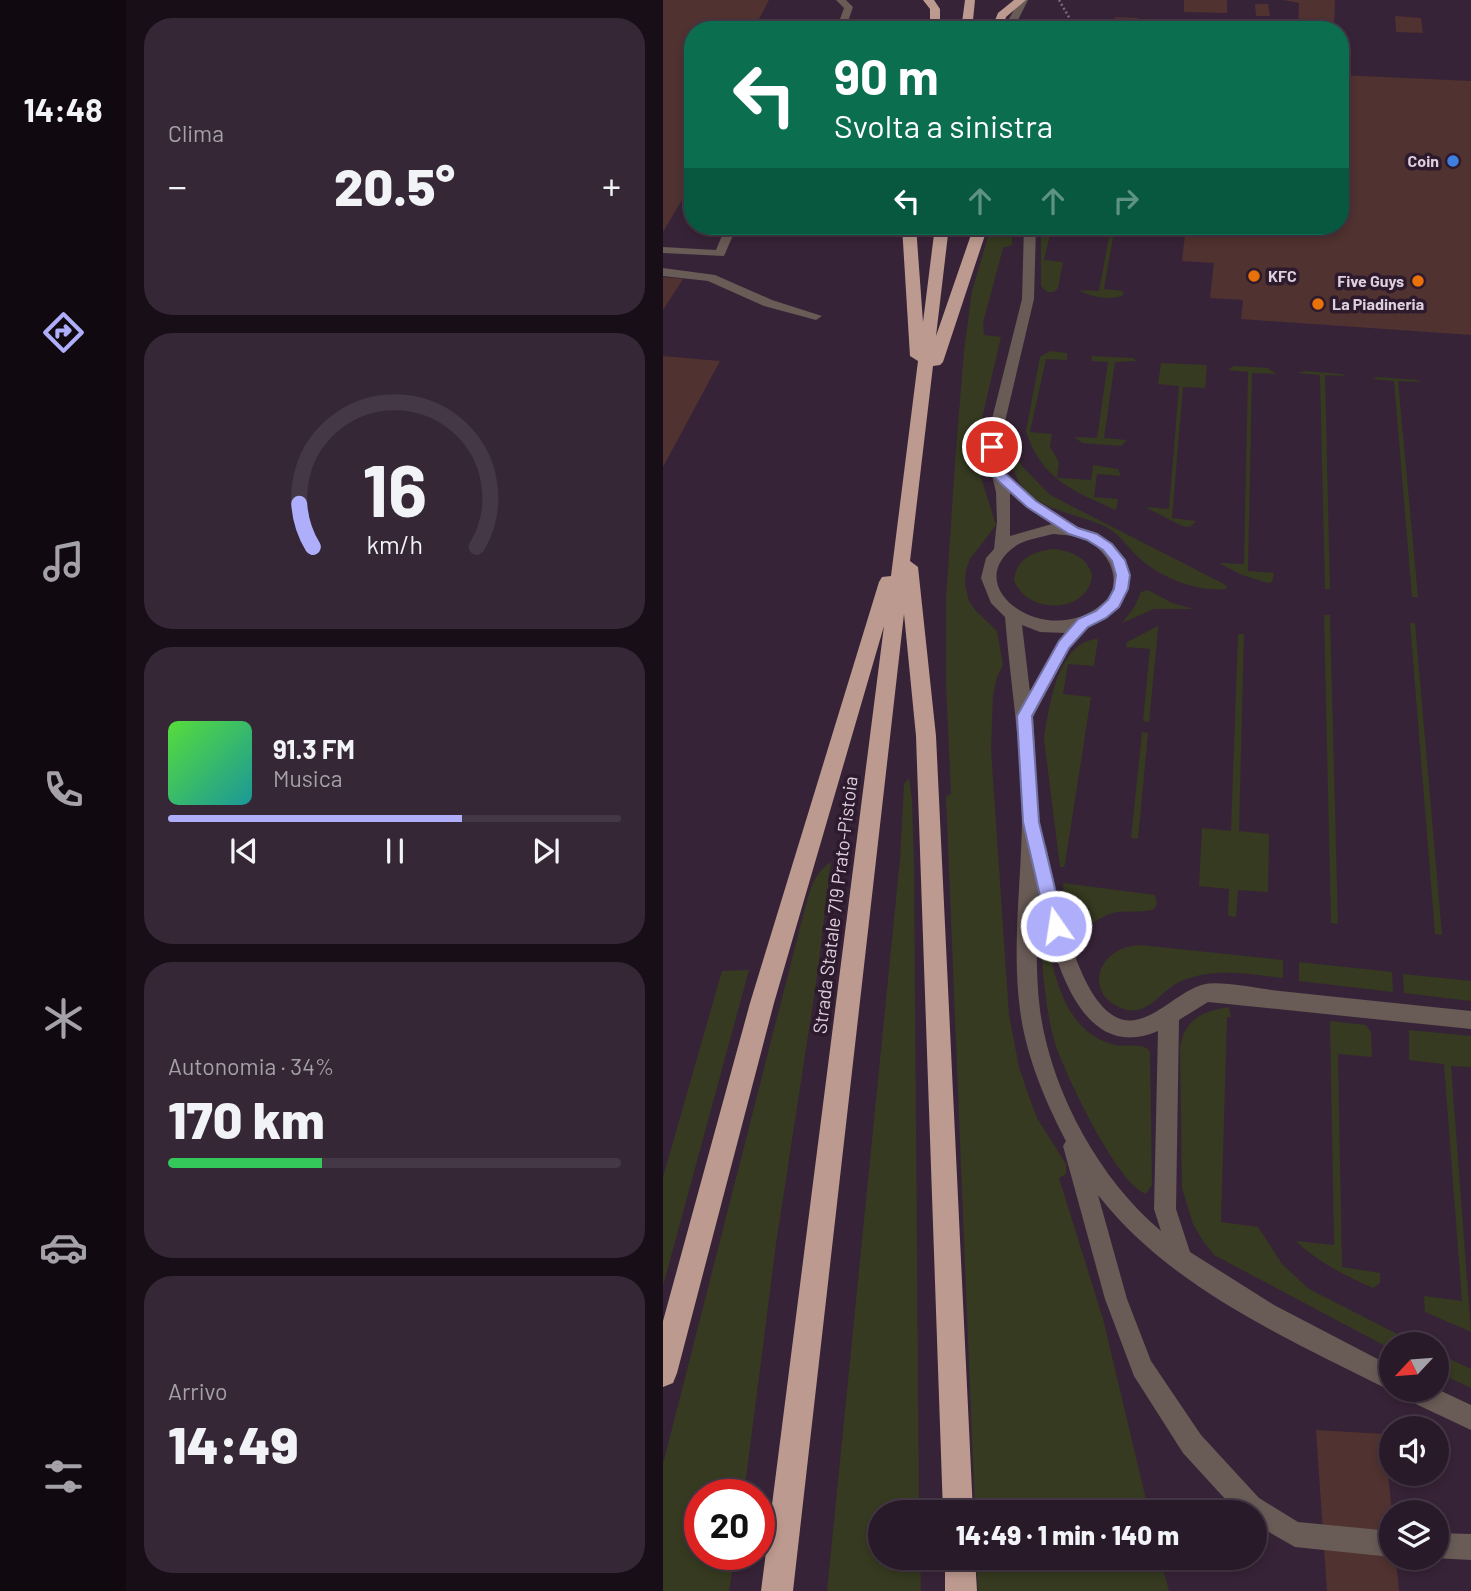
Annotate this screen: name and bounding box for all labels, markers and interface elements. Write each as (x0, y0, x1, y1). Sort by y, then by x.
text: 90 m (834, 46, 939, 105)
icon: left (719, 49, 810, 140)
text: 14:48 (23, 90, 103, 128)
text: Svolta a sinistra (834, 106, 1053, 144)
text: Clima (168, 119, 224, 147)
place label: Coin (1408, 151, 1439, 170)
marker: Coin (1445, 153, 1461, 169)
text: 20.5° (334, 154, 455, 216)
text: − (168, 162, 187, 208)
text: + (602, 162, 621, 208)
icon: left (888, 182, 926, 220)
icon: ahead (961, 182, 999, 220)
icon: ahead (1034, 182, 1072, 220)
icon: right (1107, 182, 1145, 220)
place label: KFC (1268, 266, 1297, 285)
marker: KFC (1246, 268, 1262, 284)
place label: Five Guys (1337, 271, 1404, 290)
marker: Five Guys (1410, 273, 1426, 289)
place label: La Piadineria (1332, 294, 1424, 313)
marker: La Piadineria (1310, 296, 1326, 312)
icon: directions (39, 308, 88, 357)
pin (962, 417, 1022, 477)
icon: arrive (973, 428, 1011, 466)
text: 16 (362, 444, 427, 532)
text: km/h (366, 529, 423, 559)
icon: music (39, 537, 88, 586)
text: 91.3 FM (273, 733, 355, 764)
text: Musica (273, 764, 342, 792)
icon: phone (39, 765, 88, 814)
street label: Strada Statale 719 Prato-Pistoia (807, 775, 862, 1035)
icon: previous (225, 832, 263, 870)
icon: pause (376, 832, 414, 870)
icon: next (527, 832, 565, 870)
position arrow (1019, 889, 1093, 963)
icon: climate (39, 994, 88, 1043)
text: Autonomia · 34% (168, 1052, 334, 1080)
text: 170 km (168, 1087, 325, 1149)
icon: car (39, 1223, 88, 1272)
north arrow (1379, 1332, 1449, 1402)
map controls (1379, 1332, 1449, 1570)
text: Arrivo (168, 1377, 228, 1405)
text: 14:49 (168, 1412, 299, 1474)
button: sound (1379, 1416, 1449, 1486)
icon: filters (39, 1452, 88, 1501)
speed limit sign: 20 (684, 1479, 775, 1570)
button: layers (1379, 1500, 1449, 1570)
text: 14:49 · 1 min · 140 m (956, 1519, 1179, 1550)

